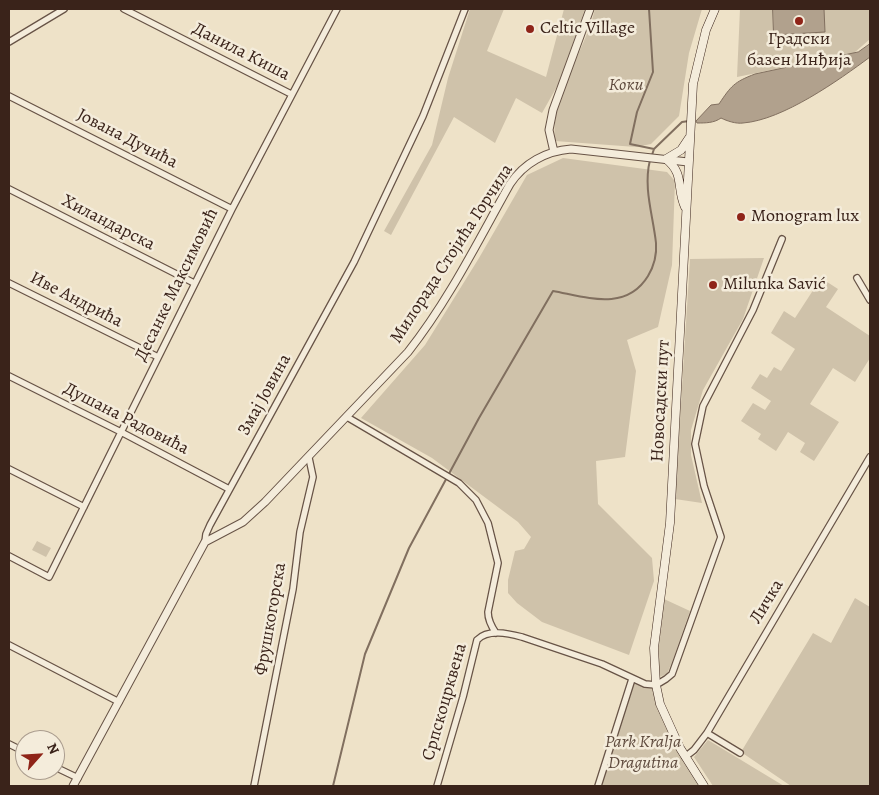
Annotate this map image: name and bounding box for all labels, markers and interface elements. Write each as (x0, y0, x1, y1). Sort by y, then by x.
marker: Градски базен Инђија (793, 15, 805, 27)
street label: Данила Киша (189, 18, 293, 86)
place label: Celtic Village (540, 18, 635, 40)
marker: Celtic Village (524, 23, 536, 35)
place label: Градски базен Инђија (747, 29, 851, 72)
park label: Коки (608, 75, 644, 97)
street label: Јована Дучића (73, 104, 181, 174)
street label: Милорада Стојића Горчила (386, 160, 518, 348)
street label: Хиландарска (58, 190, 158, 256)
street label: Десанке Максимовић (131, 205, 223, 365)
place label: Monogram lux (751, 206, 859, 228)
marker: Monogram lux (735, 211, 747, 223)
street label: Иве Андрића (26, 267, 126, 333)
place label: Milunka Savić (723, 274, 826, 296)
marker: Milunka Savić (707, 279, 719, 291)
street label: Новосадски пут (647, 339, 675, 463)
street label: Змај Јовина (234, 350, 296, 440)
street label: Душана Радовића (60, 378, 192, 460)
street label: Фрушкогорска (250, 561, 292, 677)
street label: Личка (745, 576, 789, 628)
street label: Српскоцрквена (418, 641, 472, 763)
north arrow (15, 730, 65, 780)
park label: Park Kralja Dragutina (605, 732, 681, 774)
text: N (42, 740, 64, 757)

